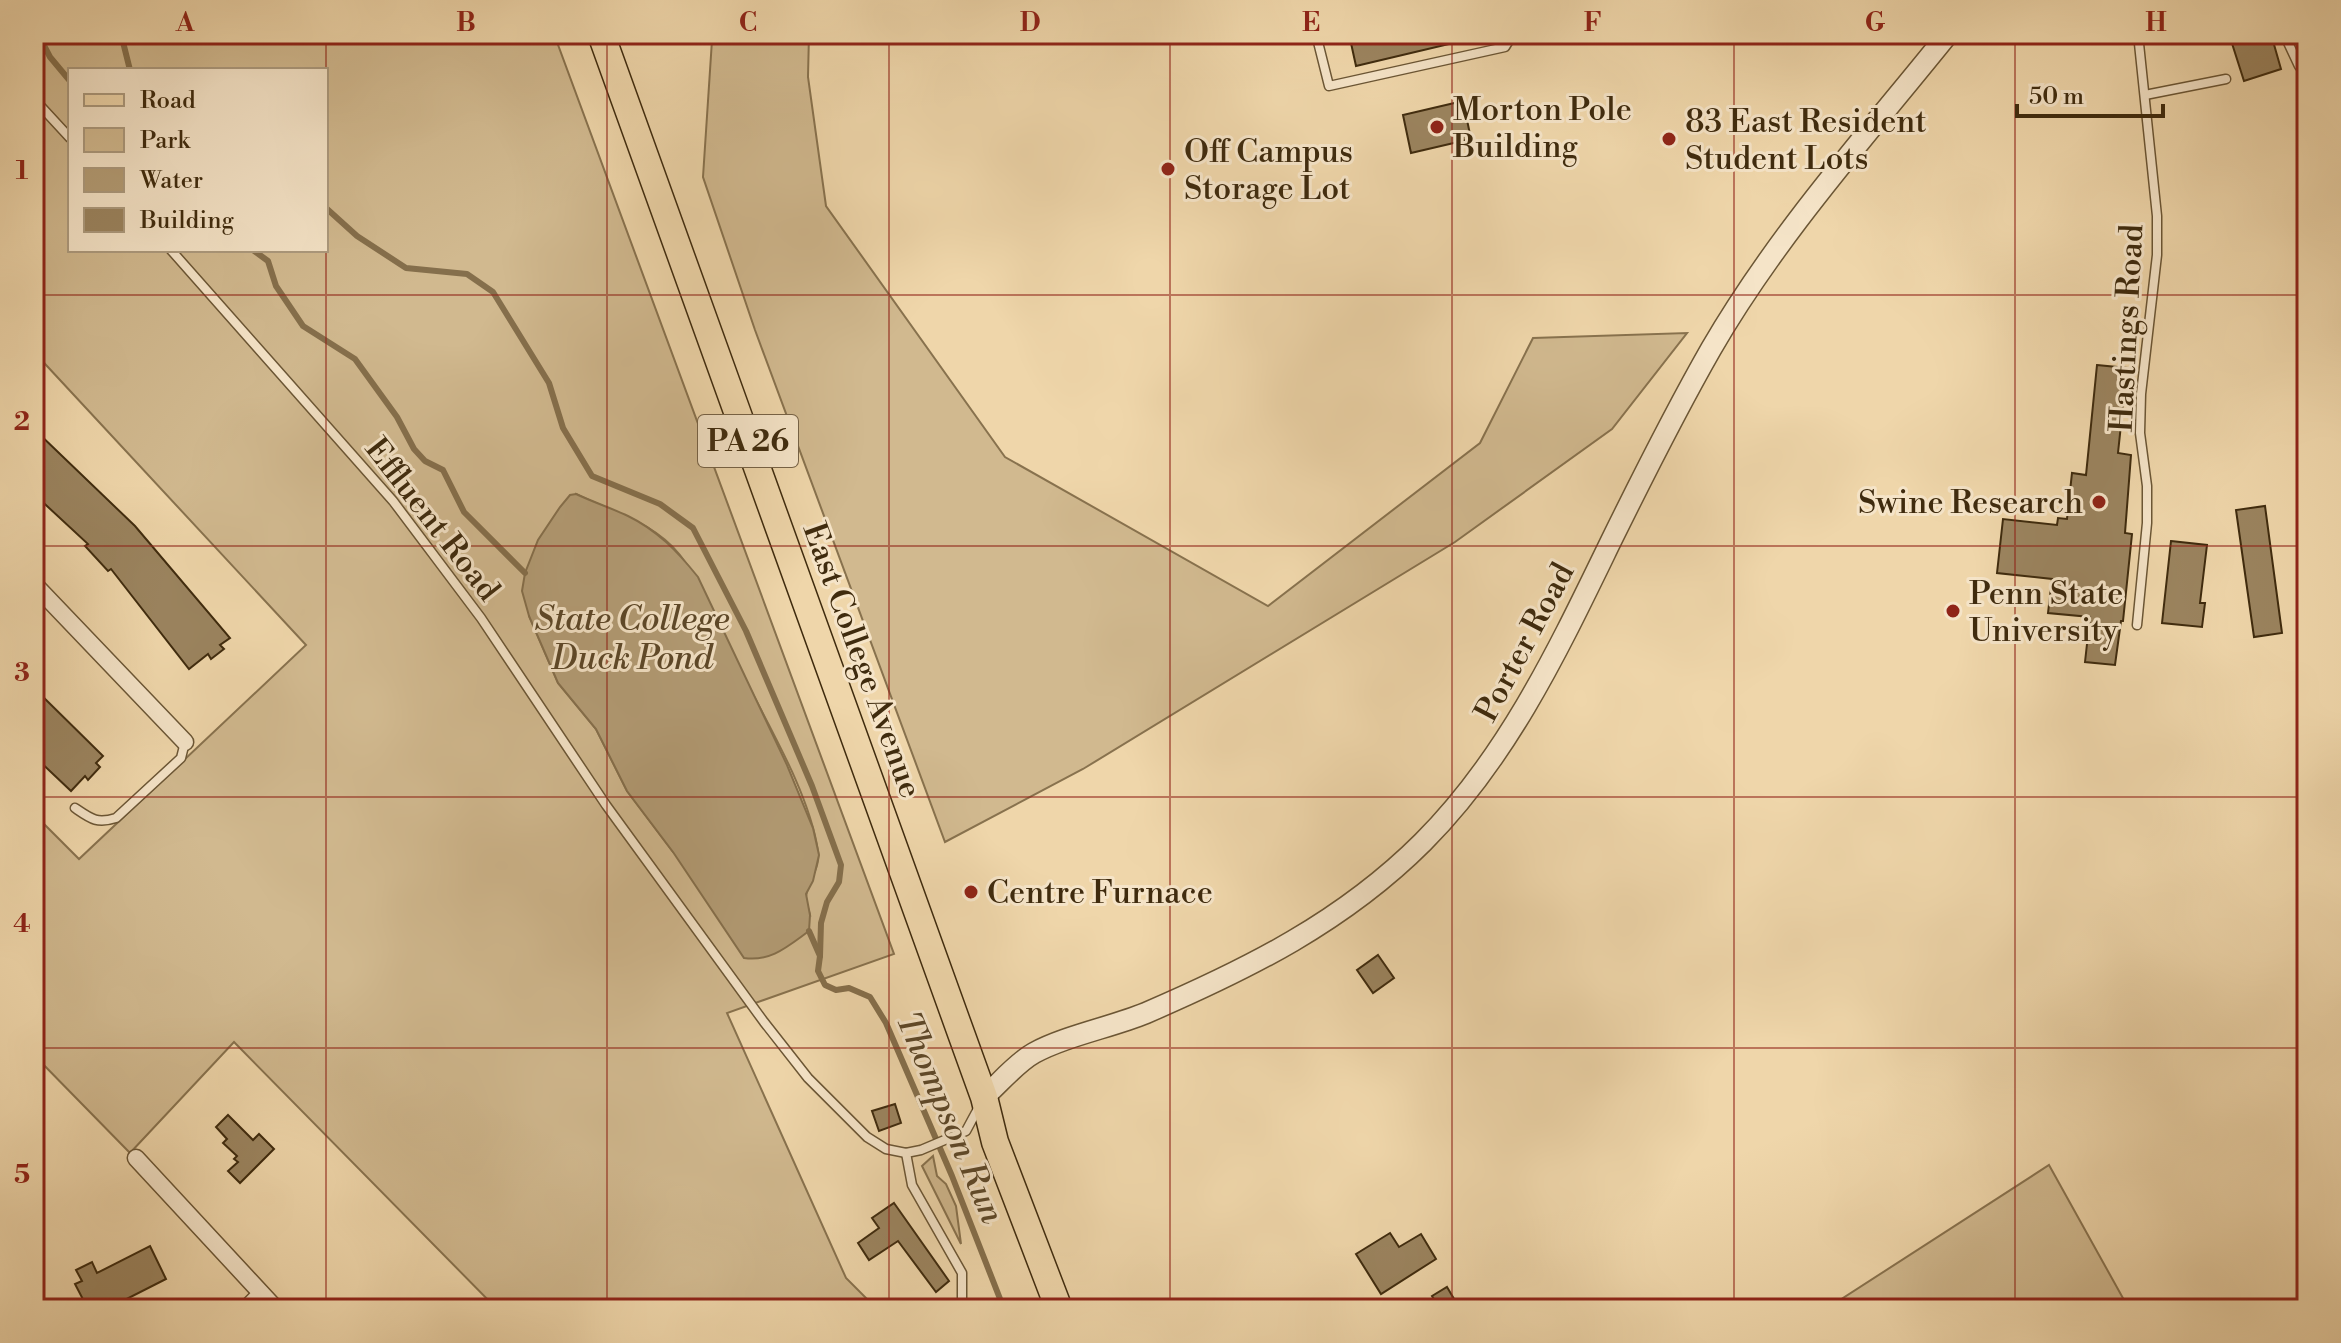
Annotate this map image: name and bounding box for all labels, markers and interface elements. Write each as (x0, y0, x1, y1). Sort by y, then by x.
text: A (175, 7, 195, 39)
text: B (456, 7, 476, 39)
text: C (739, 7, 757, 39)
text: D (1020, 7, 1040, 39)
text: E (1302, 7, 1320, 39)
text: F (1584, 7, 1602, 39)
text: G (1865, 7, 1886, 39)
text: H (2145, 7, 2167, 39)
legend (68, 68, 328, 252)
scale bar (2017, 68, 2163, 118)
text: 50 m (2029, 82, 2084, 112)
text: Road (140, 86, 196, 116)
place label: Morton Pole Building (1452, 90, 1632, 167)
place label: 83 East Resident Student Lots (1685, 102, 1927, 179)
marker: Morton Pole Building (1428, 118, 1446, 136)
text: Park (140, 126, 191, 156)
marker: 83 East Resident Student Lots (1660, 130, 1678, 148)
place label: Off Campus Storage Lot (1184, 132, 1353, 209)
text: 1 (16, 155, 29, 187)
marker: Off Campus Storage Lot (1159, 160, 1177, 178)
text: Water (139, 166, 203, 196)
text: Building (139, 206, 234, 236)
street label: Hastings Road (2102, 223, 2152, 433)
text: 2 (14, 406, 30, 438)
road number: PA 26 (698, 415, 798, 467)
street label: Effluent Road (356, 430, 508, 609)
place label: Swine Research (1858, 483, 2083, 523)
marker: Swine Research (2090, 493, 2108, 511)
street label: East College Avenue (794, 517, 930, 803)
street label: Porter Road (1466, 556, 1583, 729)
place label: Penn State University (1969, 574, 2123, 651)
water label: State College Duck Pond (534, 599, 730, 680)
marker: Penn State University (1944, 602, 1962, 620)
text: 3 (14, 657, 30, 689)
place label: Centre Furnace (987, 873, 1213, 913)
marker: Centre Furnace (962, 883, 980, 901)
text: 4 (13, 908, 31, 940)
water label: Thompson Run (886, 1006, 1013, 1231)
text: 5 (14, 1159, 30, 1191)

